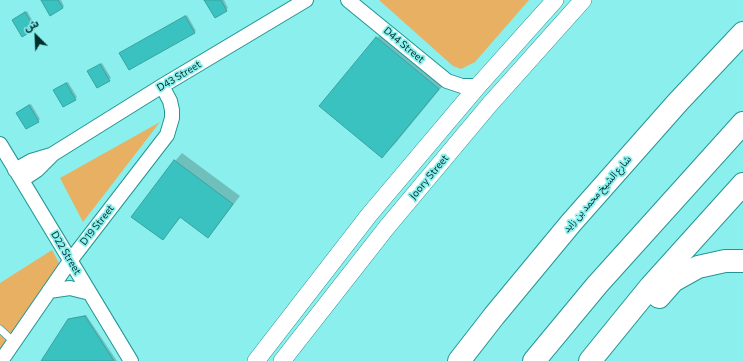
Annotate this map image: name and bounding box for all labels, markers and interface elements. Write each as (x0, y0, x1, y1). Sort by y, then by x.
north arrow (16, 16, 56, 56)
text: ش (21, 16, 40, 34)
street label: D44 Street (381, 24, 427, 66)
street label: D43 Street (155, 58, 203, 94)
street label: Joory Street (407, 152, 451, 202)
street label: شارع الشيخ محمد بن زايد (560, 153, 634, 235)
street label: D19 Street (78, 202, 116, 248)
street label: D22 Street (48, 229, 84, 277)

